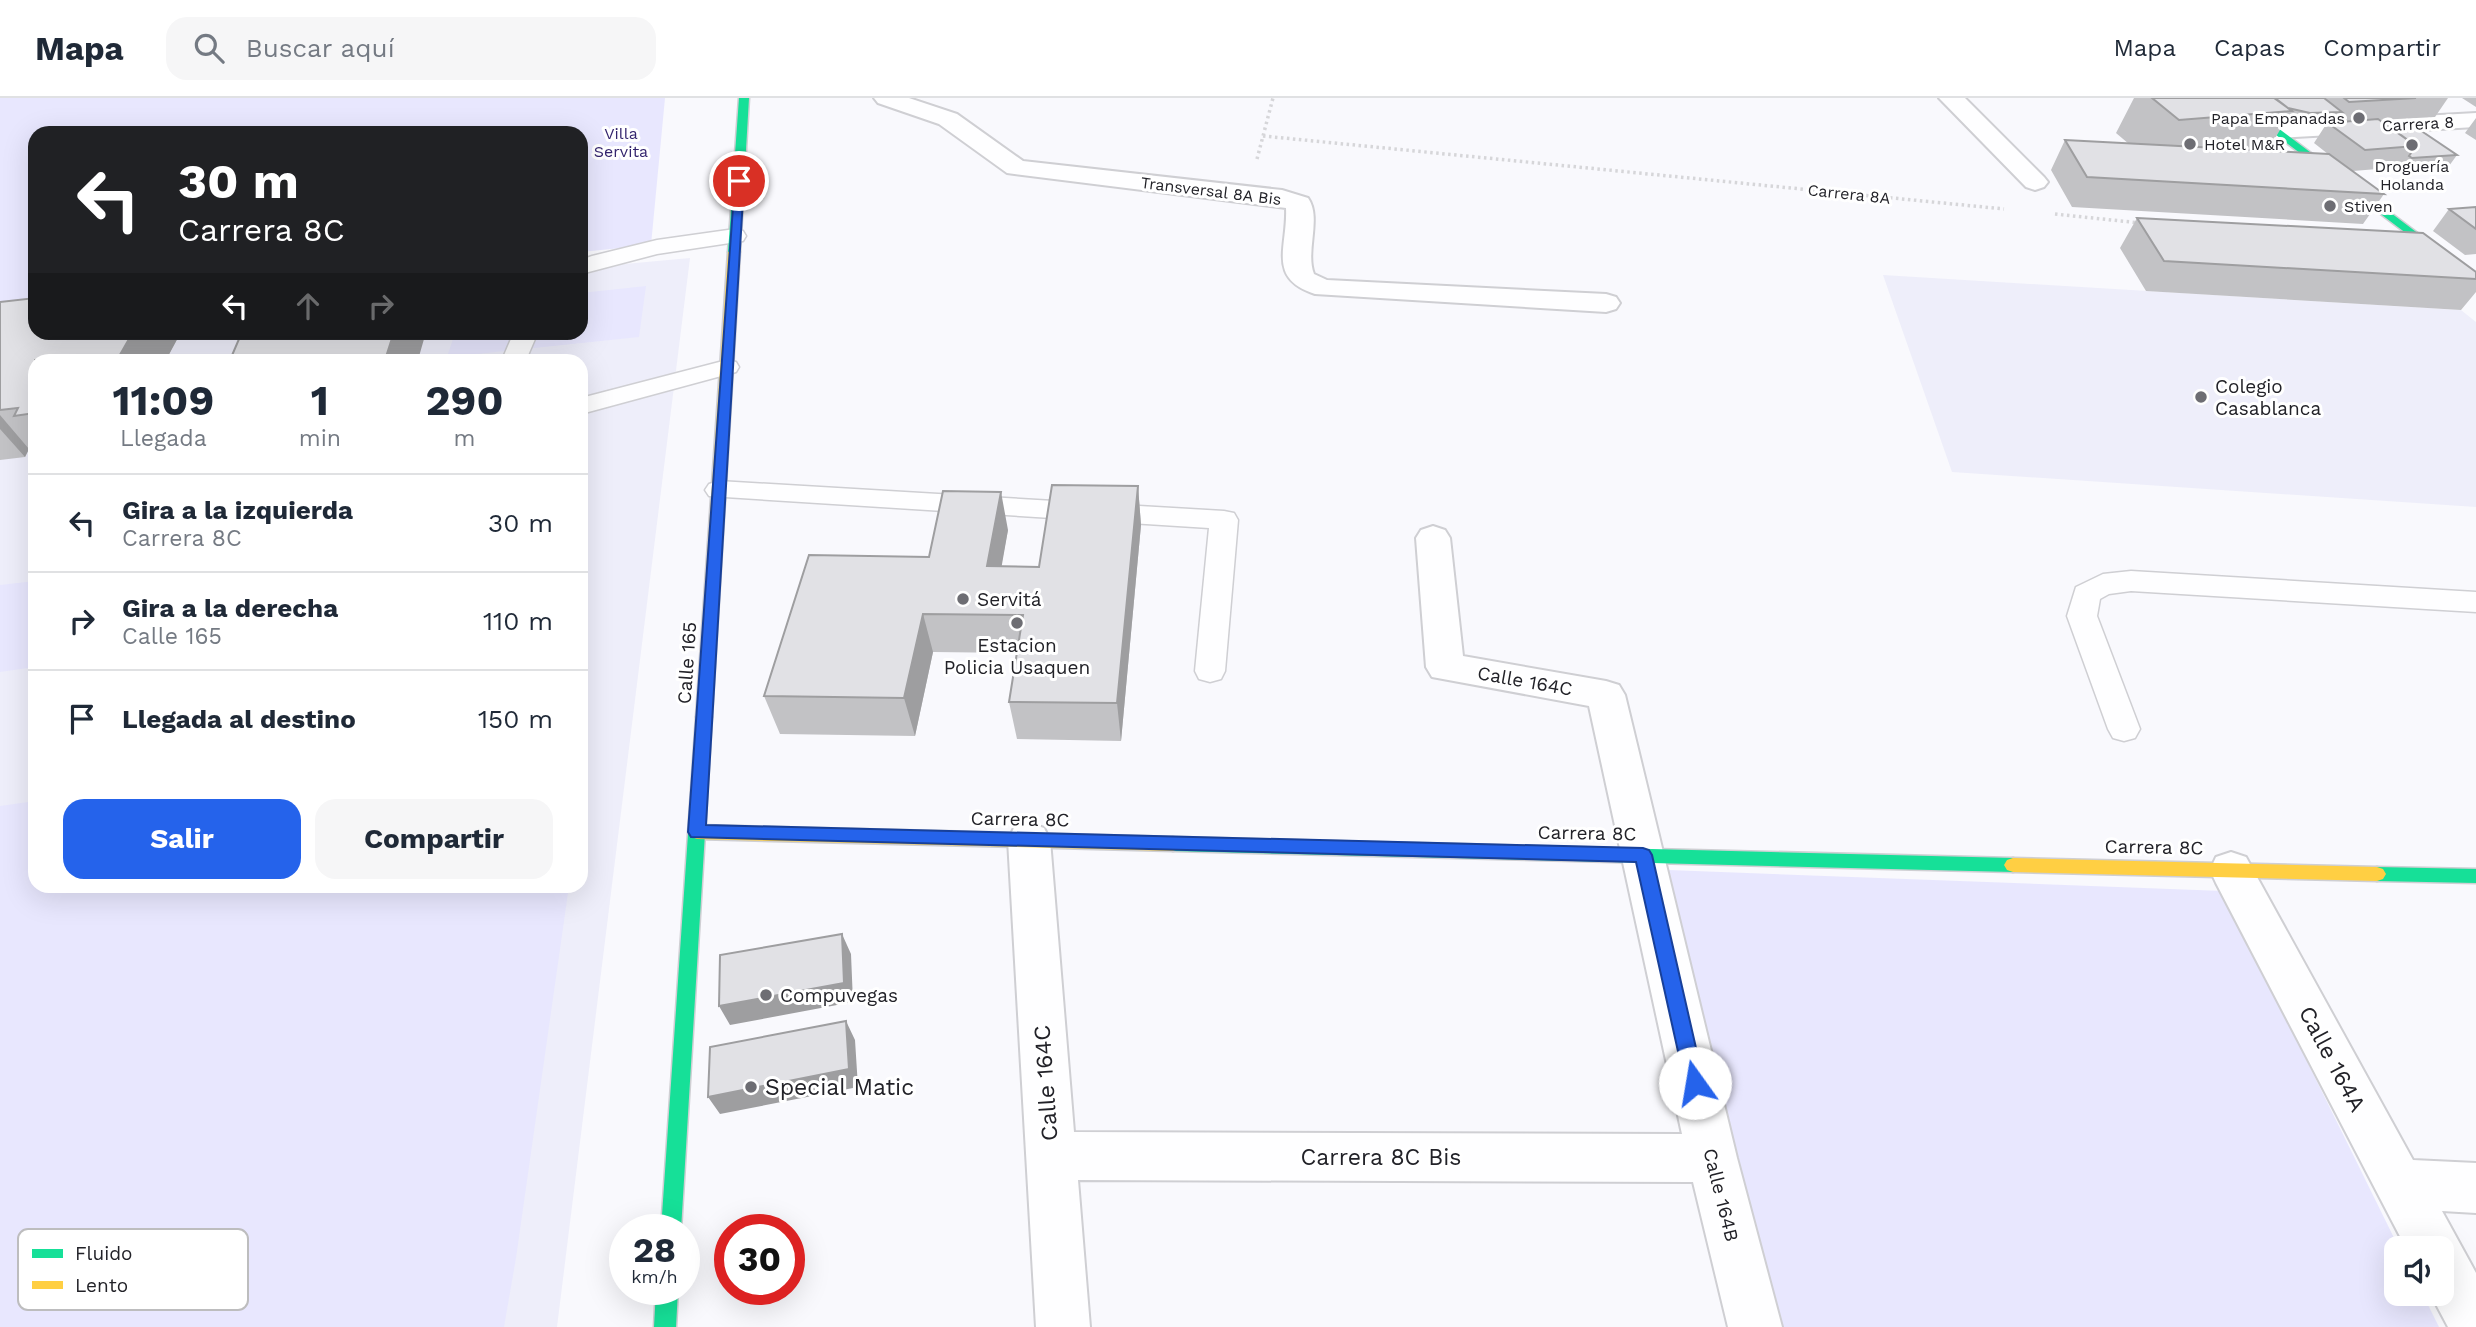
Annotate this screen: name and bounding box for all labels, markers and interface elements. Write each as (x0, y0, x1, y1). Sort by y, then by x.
search box (166, 17, 656, 80)
text: Mapa (35, 29, 124, 68)
icon: search (190, 29, 228, 67)
text: Buscar aquí (246, 33, 395, 63)
text: Mapa (2113, 34, 2176, 62)
text: Capas (2214, 34, 2285, 62)
text: Compartir (2323, 34, 2441, 62)
place label: Papa Empanadas (2211, 109, 2345, 128)
marker: Papa Empanadas (2351, 110, 2367, 126)
street label: Carrera 8 (2381, 113, 2455, 135)
park label: Villa Servita (594, 124, 648, 161)
place label: Hotel M&R (2204, 135, 2285, 154)
marker: Hotel M&R (2182, 136, 2198, 152)
marker: Droguería Holanda (2404, 137, 2420, 153)
pin (709, 151, 769, 211)
text: 30 m (178, 152, 299, 210)
icon: left (63, 154, 154, 245)
place label: Droguería Holanda (2375, 157, 2449, 194)
icon: arrive (720, 162, 758, 200)
street label: Transversal 8A Bis (1140, 173, 1282, 209)
street label: Carrera 8A (1807, 180, 1892, 208)
place label: Stiven (2344, 197, 2393, 216)
marker: Stiven (2322, 198, 2338, 214)
text: Carrera 8C (178, 211, 345, 249)
icon: left (216, 287, 254, 325)
icon: ahead (289, 287, 327, 325)
icon: right (362, 287, 400, 325)
place label: Colegio Casablanca (2215, 375, 2321, 420)
text: 11:09 (112, 376, 214, 425)
text: 1 (311, 376, 329, 425)
text: 290 (426, 376, 504, 425)
marker: Colegio Casablanca (2193, 389, 2209, 405)
text: Llegada (120, 425, 207, 452)
text: min (299, 425, 341, 452)
text: m (454, 425, 475, 452)
text: Gira a la izquierda (122, 495, 353, 525)
icon: left (63, 504, 101, 542)
text: 30 m (488, 508, 553, 538)
text: Carrera 8C (122, 525, 242, 552)
place label: Servitá (977, 588, 1042, 611)
marker: Servitá (955, 591, 971, 607)
text: Gira a la derecha (122, 593, 338, 623)
icon: right (63, 602, 101, 640)
text: 110 m (483, 606, 553, 636)
marker: Estacion Policia Usaquen (1009, 615, 1025, 631)
street label: Calle 165 (673, 621, 701, 705)
text: Calle 165 (122, 623, 222, 650)
place label: Estacion Policia Usaquen (944, 634, 1090, 679)
street label: Calle 164C (1476, 661, 1574, 701)
icon: arrive (63, 700, 101, 738)
text: Llegada al destino (122, 704, 356, 734)
text: 150 m (478, 704, 553, 734)
button: Salir (63, 799, 301, 879)
button: Compartir (315, 799, 553, 879)
street label: Carrera 8C (970, 807, 1070, 831)
street label: Carrera 8C (1537, 821, 1637, 845)
street label: Carrera 8C (2104, 835, 2204, 859)
place label: Compuvegas (780, 984, 898, 1007)
marker: Compuvegas (758, 987, 774, 1003)
street label: Calle 164A (2293, 1002, 2371, 1116)
street label: Calle 164C (1028, 1024, 1064, 1142)
position arrow (1658, 1046, 1732, 1120)
place label: Special Matic (765, 1074, 914, 1101)
marker: Special Matic (743, 1079, 759, 1095)
street label: Carrera 8C Bis (1301, 1144, 1461, 1171)
street label: Calle 164B (1698, 1146, 1744, 1244)
speed limit sign: 30 (714, 1214, 805, 1305)
legend (18, 1229, 248, 1310)
text: 28 (633, 1229, 676, 1271)
map controls (2384, 1236, 2454, 1306)
button: sound (2384, 1236, 2454, 1306)
text: Fluido (75, 1242, 133, 1265)
text: km/h (631, 1266, 678, 1287)
text: Lento (75, 1274, 128, 1297)

